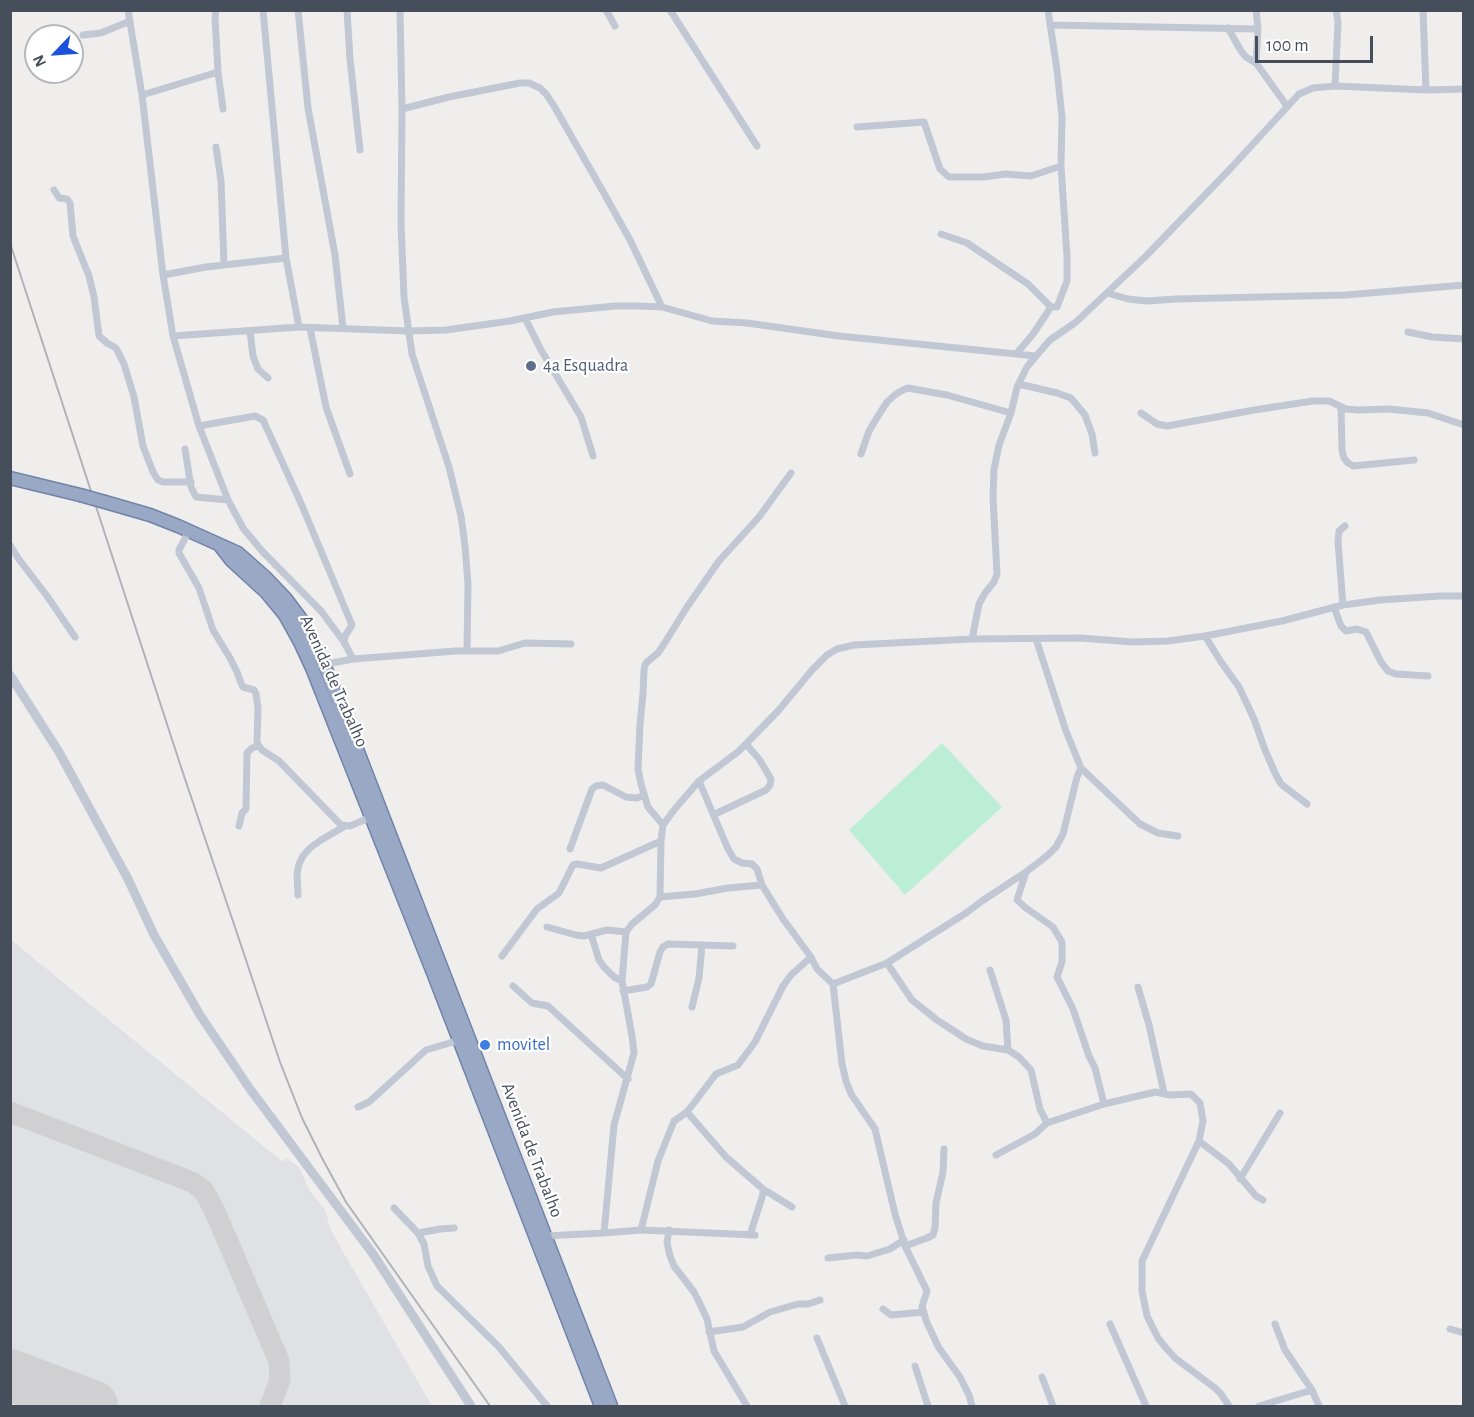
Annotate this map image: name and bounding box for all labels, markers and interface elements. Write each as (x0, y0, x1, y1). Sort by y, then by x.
north arrow (24, 24, 84, 84)
scale bar (1258, 24, 1376, 62)
text: 100 m (1266, 37, 1309, 55)
text: N (30, 52, 49, 69)
place label: 4a Esquadra (543, 355, 628, 377)
marker: 4a Esquadra (524, 359, 538, 373)
street label: Avenida de Trabalho (295, 612, 373, 750)
place label: movitel (497, 1034, 550, 1056)
marker: movitel (478, 1038, 492, 1052)
street label: Avenida de Trabalho (496, 1080, 568, 1220)

